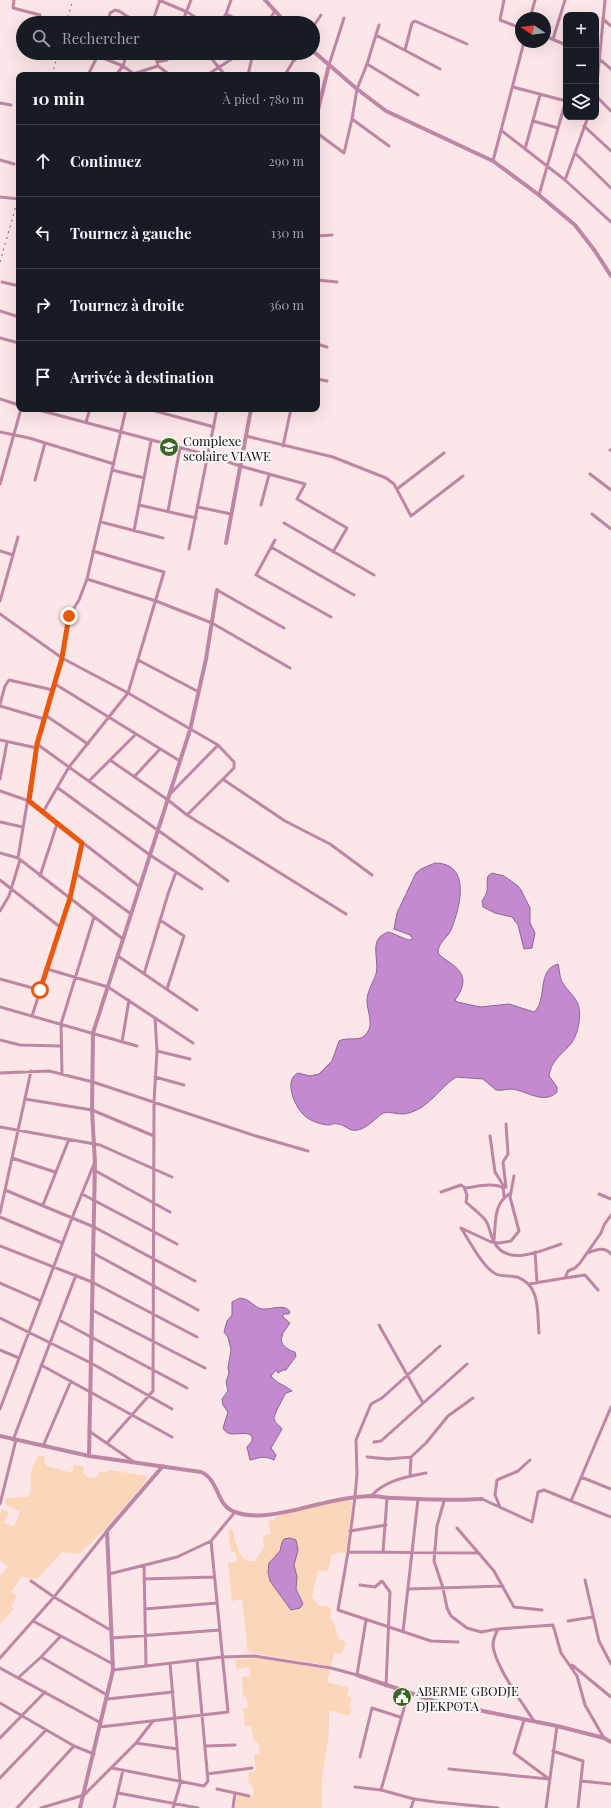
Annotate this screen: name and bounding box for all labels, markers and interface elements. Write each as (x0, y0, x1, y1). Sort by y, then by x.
north arrow (515, 12, 551, 48)
map controls (563, 12, 599, 120)
button: + (563, 12, 599, 48)
search box (16, 16, 320, 60)
icon: search (30, 27, 52, 49)
text: Rechercher (62, 28, 140, 48)
button: − (563, 48, 599, 84)
button: layers (563, 84, 599, 120)
text: 10 min (32, 87, 85, 109)
text: À pied · 780 m (223, 90, 304, 107)
icon: ahead (32, 150, 54, 172)
text: Continuez (70, 151, 141, 171)
text: 290 m (269, 152, 304, 169)
icon: left (32, 222, 54, 244)
text: Tournez à gauche (70, 223, 192, 243)
text: 130 m (271, 224, 304, 241)
icon: right (32, 294, 54, 316)
text: Tournez à droite (70, 295, 184, 315)
text: 360 m (269, 296, 304, 313)
icon: arrive (32, 366, 54, 388)
text: Arrivée à destination (70, 367, 214, 387)
place label: Complexe scolaire VIAWE (183, 432, 271, 464)
school or university icon: Complexe scolaire VIAWE (158, 436, 180, 458)
route end (60, 607, 78, 625)
route start (31, 981, 49, 999)
place label: ABERME GBODJE DJEKPOTA (415, 1682, 519, 1714)
public building icon: ABERME GBODJE DJEKPOTA (391, 1686, 413, 1708)

